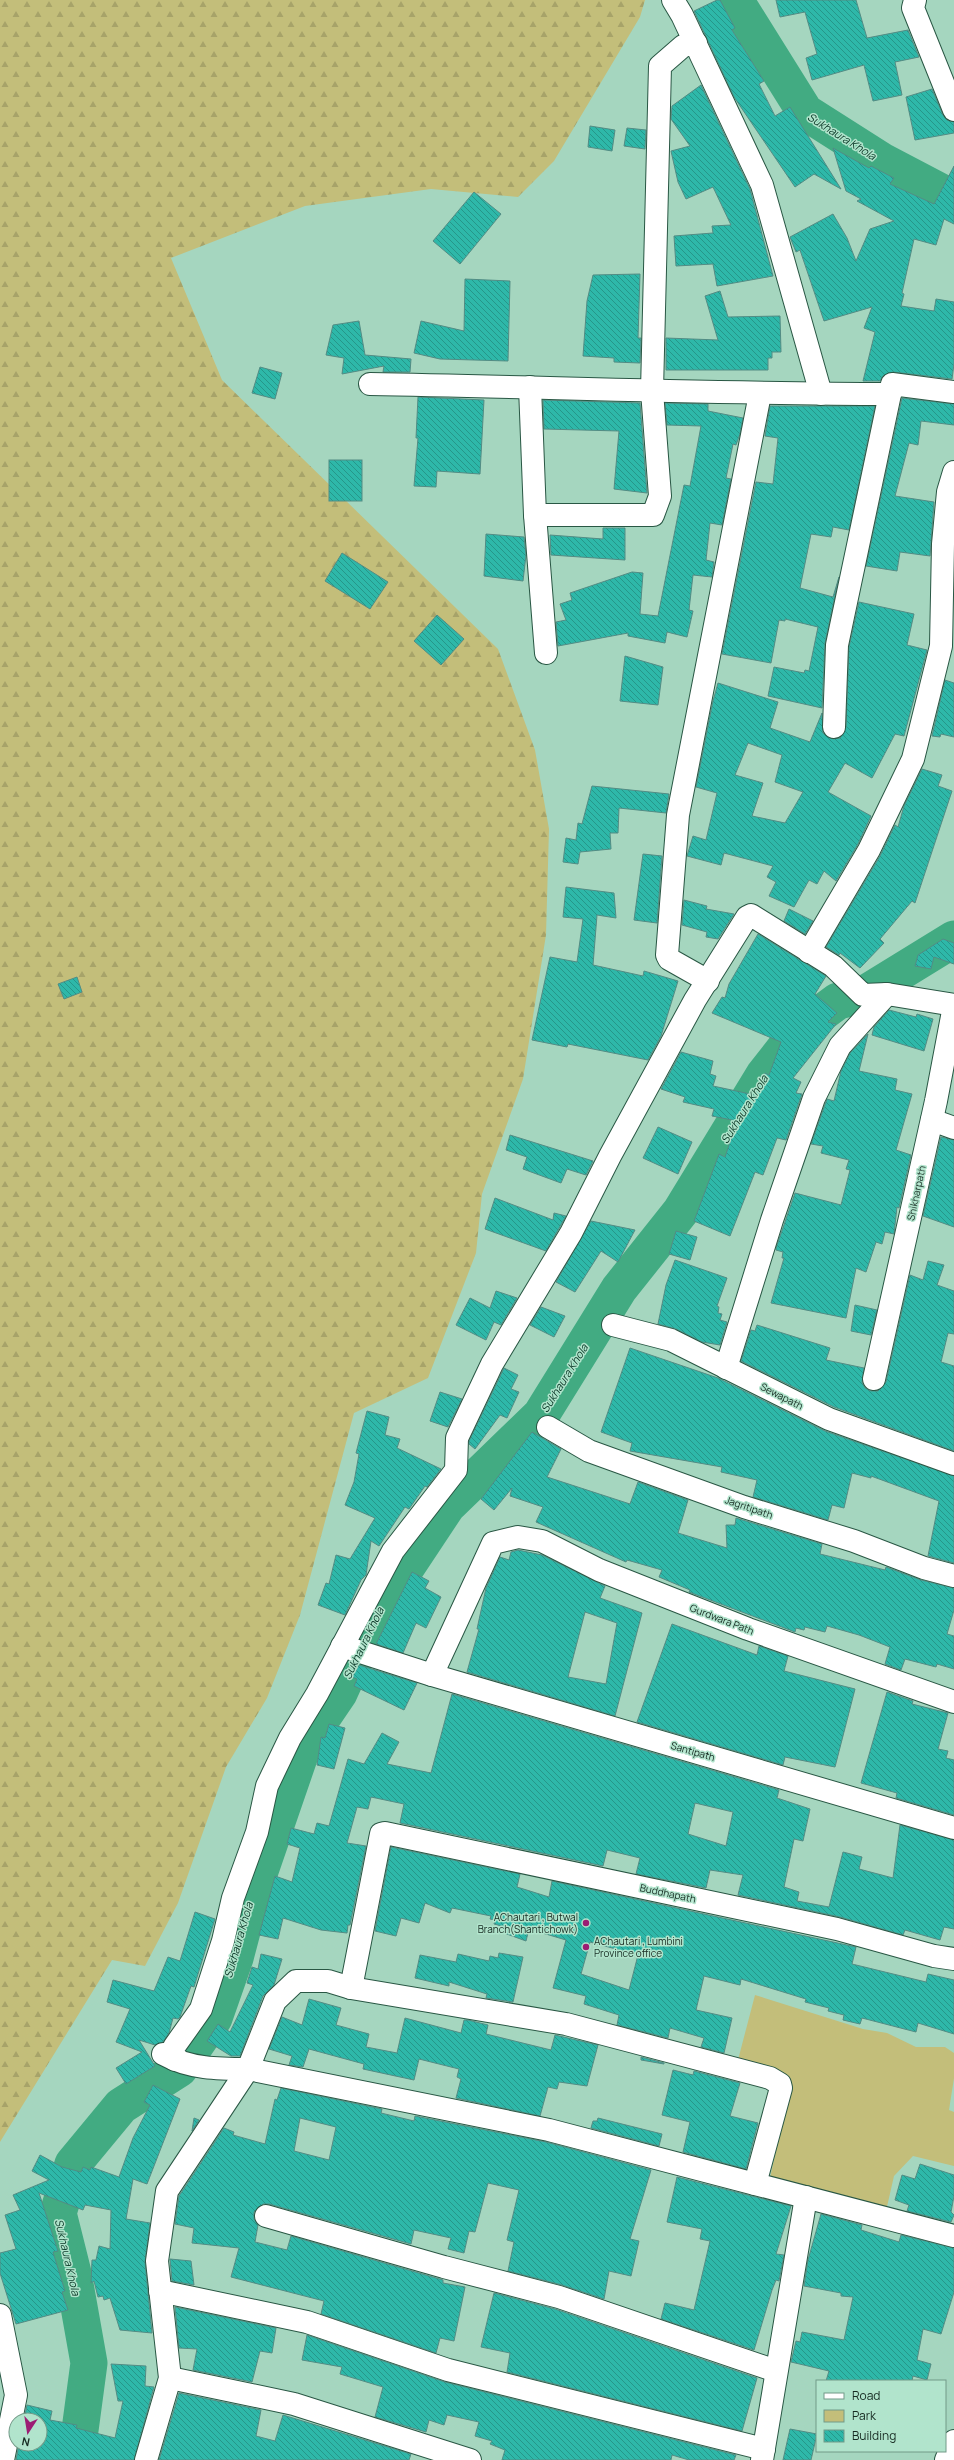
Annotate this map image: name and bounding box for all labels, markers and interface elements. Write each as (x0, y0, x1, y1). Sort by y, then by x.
water label: Sukhaura Khola (805, 109, 880, 164)
water label: Sukhaura Khola (717, 1071, 772, 1146)
street label: Shikharpath (903, 1164, 929, 1222)
water label: Sukhaura Khola (537, 1340, 592, 1415)
street label: Sewapath (758, 1379, 806, 1413)
street label: Jagritipath (723, 1492, 775, 1522)
street label: Gurdwara Path (688, 1600, 756, 1638)
water label: Sukhaura Khola (339, 1604, 387, 1681)
street label: Santipath (669, 1738, 717, 1764)
street label: Buddhapath (639, 1880, 697, 1906)
water label: Sukhaura Khola (220, 1899, 256, 1980)
place label: AChautari , Butwal Branch(Shantichowk) (478, 1910, 578, 1936)
marker: AChautari , Butwal Branch(Shantichowk) (581, 1918, 591, 1928)
place label: AChautari , Lumbini Province office (594, 1934, 683, 1960)
marker: AChautari , Lumbini Province office (581, 1942, 591, 1952)
water label: Sukhaura Khola (52, 2217, 84, 2298)
legend (816, 2380, 946, 2452)
text: Road (852, 2387, 880, 2404)
text: Park (852, 2407, 877, 2424)
north arrow (8, 2412, 48, 2452)
text: Building (852, 2427, 896, 2444)
text: N (20, 2434, 31, 2450)

